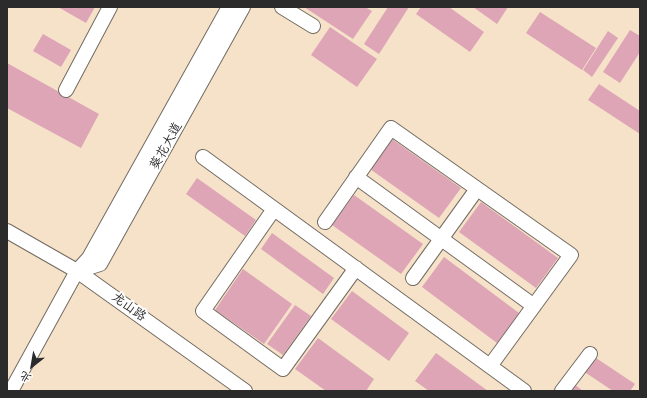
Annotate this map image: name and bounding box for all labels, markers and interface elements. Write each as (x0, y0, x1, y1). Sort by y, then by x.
street label: 葵花大道 (147, 119, 185, 173)
street label: 龙山路 (109, 289, 149, 325)
north arrow (12, 346, 52, 386)
text: 北 (17, 368, 34, 385)

